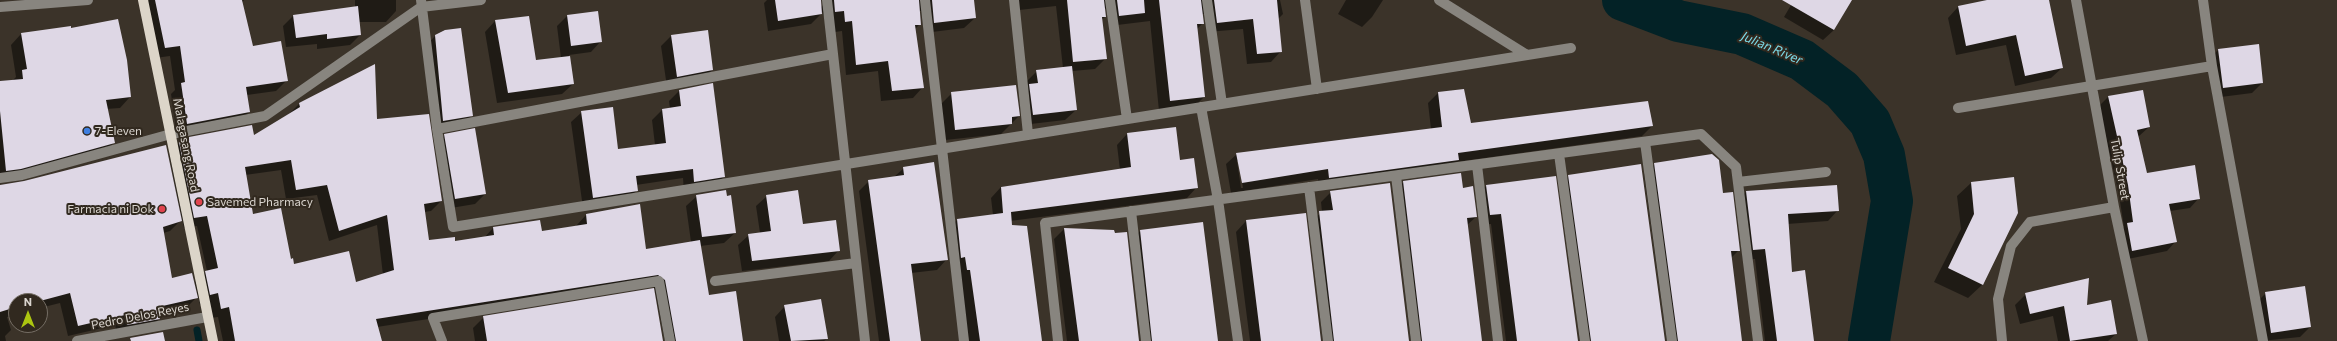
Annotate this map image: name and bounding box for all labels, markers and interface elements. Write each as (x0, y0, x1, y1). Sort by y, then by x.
water label: Julian River (1739, 28, 1805, 68)
street label: Malagasang Road (170, 97, 202, 193)
place label: 7-Eleven (95, 124, 142, 138)
marker: 7-Eleven (82, 126, 92, 136)
street label: Tulip Street (2107, 137, 2133, 201)
place label: Savemed Pharmacy (207, 195, 313, 209)
marker: Savemed Pharmacy (194, 197, 204, 207)
place label: Farmacia ni Dok (67, 202, 154, 216)
marker: Farmacia ni Dok (157, 204, 167, 214)
north arrow (8, 293, 48, 333)
text: N (24, 295, 32, 308)
street label: Pedro Delos Reyes (90, 299, 190, 333)

